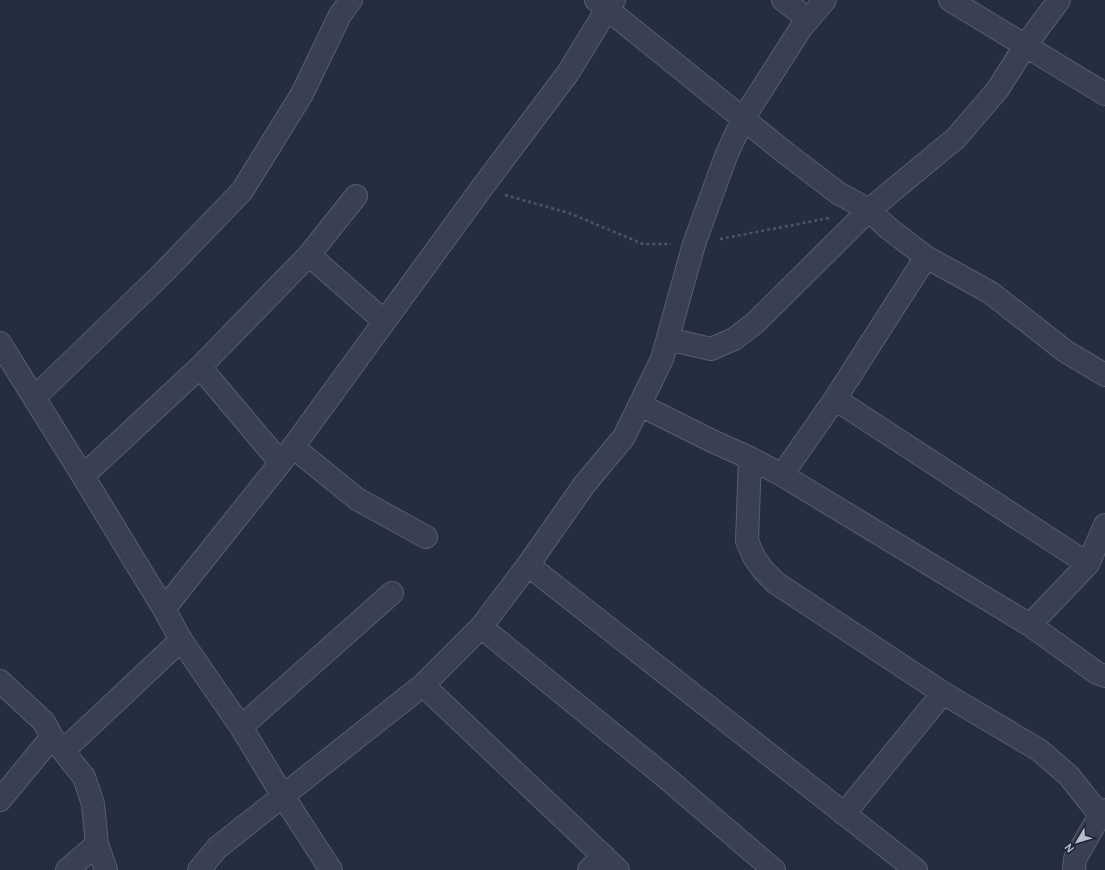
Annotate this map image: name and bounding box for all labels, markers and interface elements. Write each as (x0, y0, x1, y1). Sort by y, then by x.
north arrow (1057, 822, 1097, 862)
text: N (1061, 841, 1077, 856)

